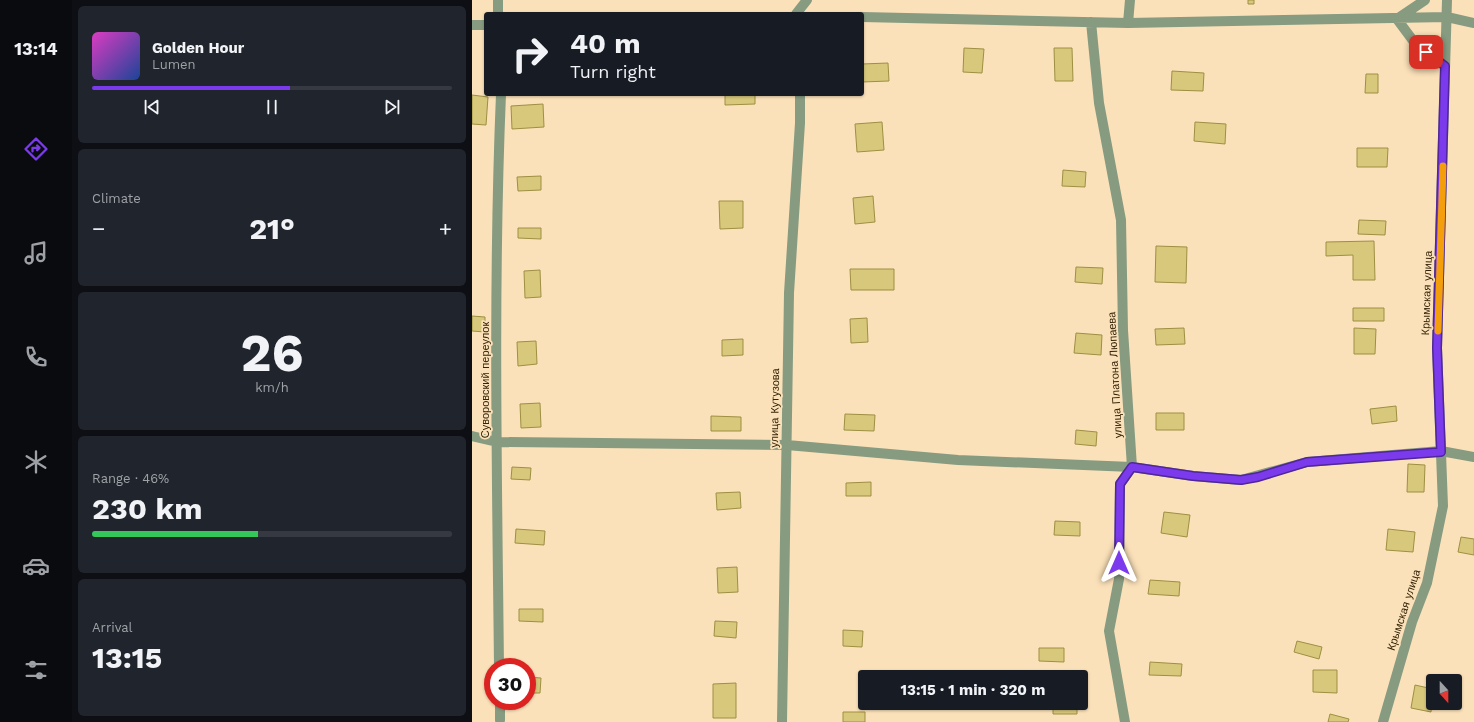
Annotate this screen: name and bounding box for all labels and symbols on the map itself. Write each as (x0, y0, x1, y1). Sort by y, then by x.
pin (1409, 35, 1443, 69)
street label: Крымская улица (1419, 250, 1435, 336)
street label: улица Платона Люпаева (1105, 311, 1125, 439)
street label: Суворовский переулок (479, 322, 492, 438)
street label: улица Кутузова (768, 367, 782, 448)
position arrow (1098, 542, 1140, 584)
street label: Крымская улица (1385, 567, 1424, 652)
speed limit sign: 30 (484, 658, 536, 710)
north arrow (1426, 674, 1462, 710)

